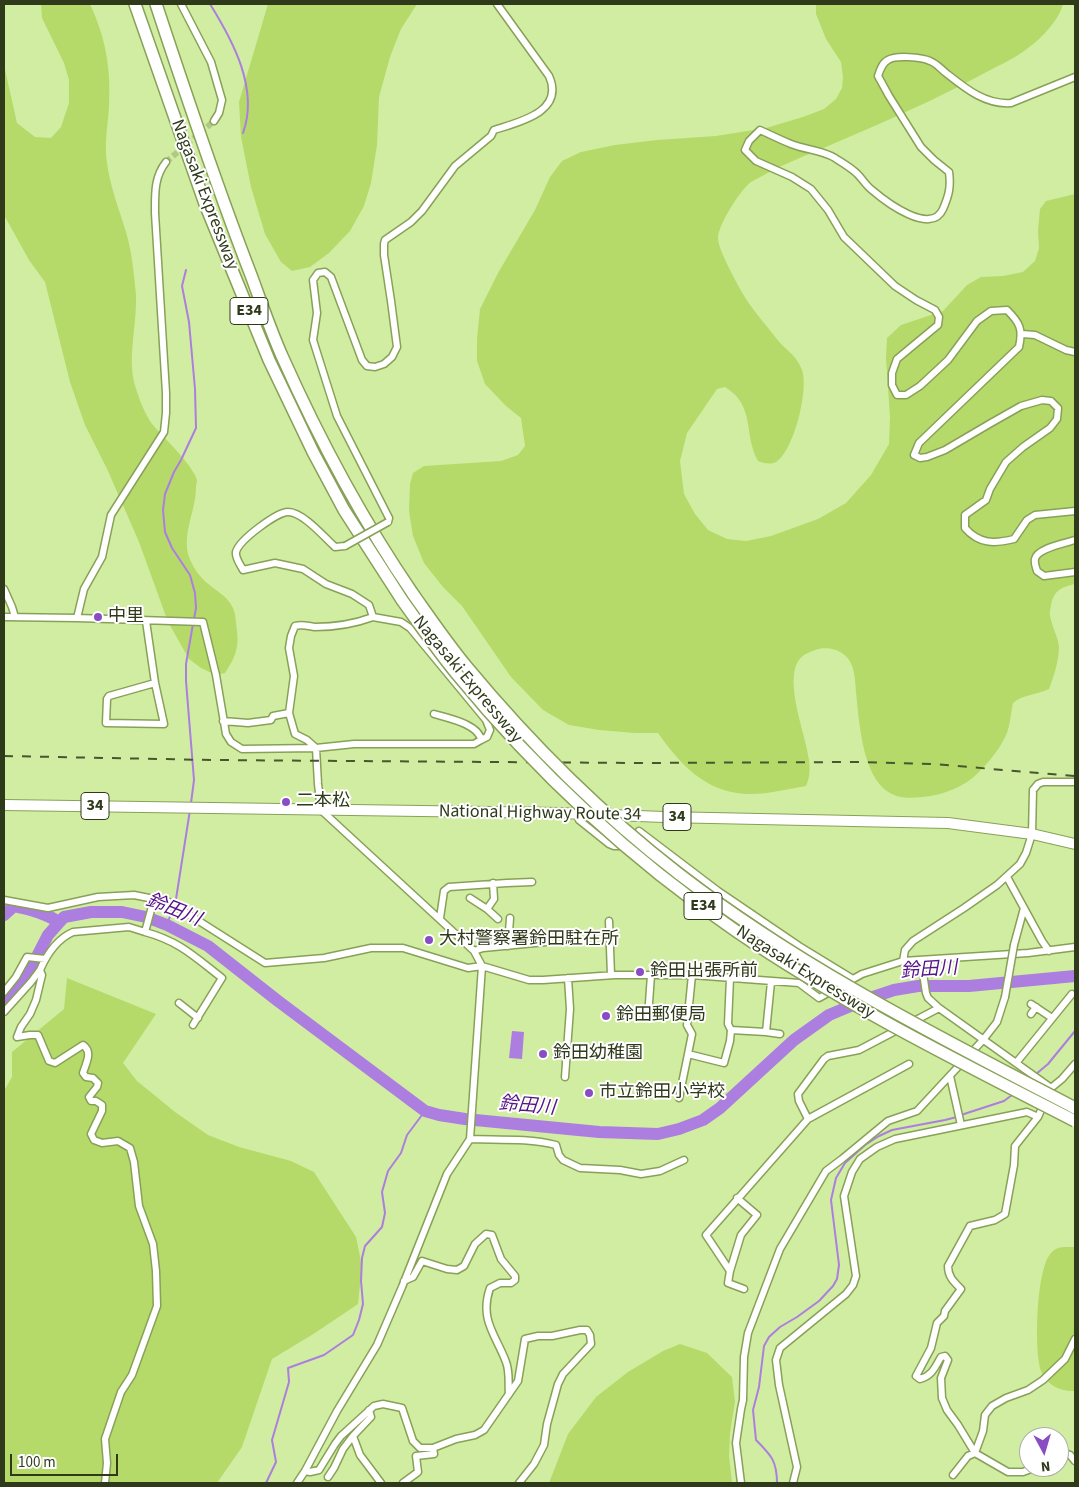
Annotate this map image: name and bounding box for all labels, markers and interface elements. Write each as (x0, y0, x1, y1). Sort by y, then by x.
street label: Nagasaki Expressway (165, 117, 243, 273)
road number: E34 (230, 298, 268, 324)
place label: 中里 (108, 606, 144, 628)
marker: 中里 (92, 611, 104, 623)
street label: Nagasaki Expressway (408, 612, 526, 748)
place label: 二本松 (296, 791, 350, 813)
road number: 34 (81, 792, 109, 819)
marker: 二本松 (280, 796, 292, 808)
street label: National Highway Route 34 (439, 801, 641, 827)
road number: 34 (663, 804, 691, 830)
water label: 鈴田川 (142, 890, 204, 932)
road number: E34 (684, 892, 722, 919)
street label: Nagasaki Expressway (732, 922, 878, 1024)
place label: 大村警察署鈴田駐在所 (439, 929, 619, 951)
marker: 大村警察署鈴田駐在所 (423, 934, 435, 946)
water label: 鈴田川 (900, 958, 958, 984)
place label: 鈴田出張所前 (650, 961, 758, 983)
marker: 鈴田出張所前 (634, 966, 646, 978)
place label: 鈴田郵便局 (616, 1005, 706, 1027)
marker: 鈴田郵便局 (600, 1010, 612, 1022)
place label: 鈴田幼稚園 (553, 1043, 643, 1065)
marker: 鈴田幼稚園 (537, 1048, 549, 1060)
place label: 市立鈴田小学校 (599, 1082, 725, 1104)
marker: 市立鈴田小学校 (583, 1087, 595, 1099)
water label: 鈴田川 (498, 1093, 556, 1121)
north arrow (1019, 1427, 1069, 1477)
scale bar (12, 1444, 120, 1476)
text: 100 m (18, 1452, 56, 1473)
text: N (1040, 1455, 1051, 1476)

